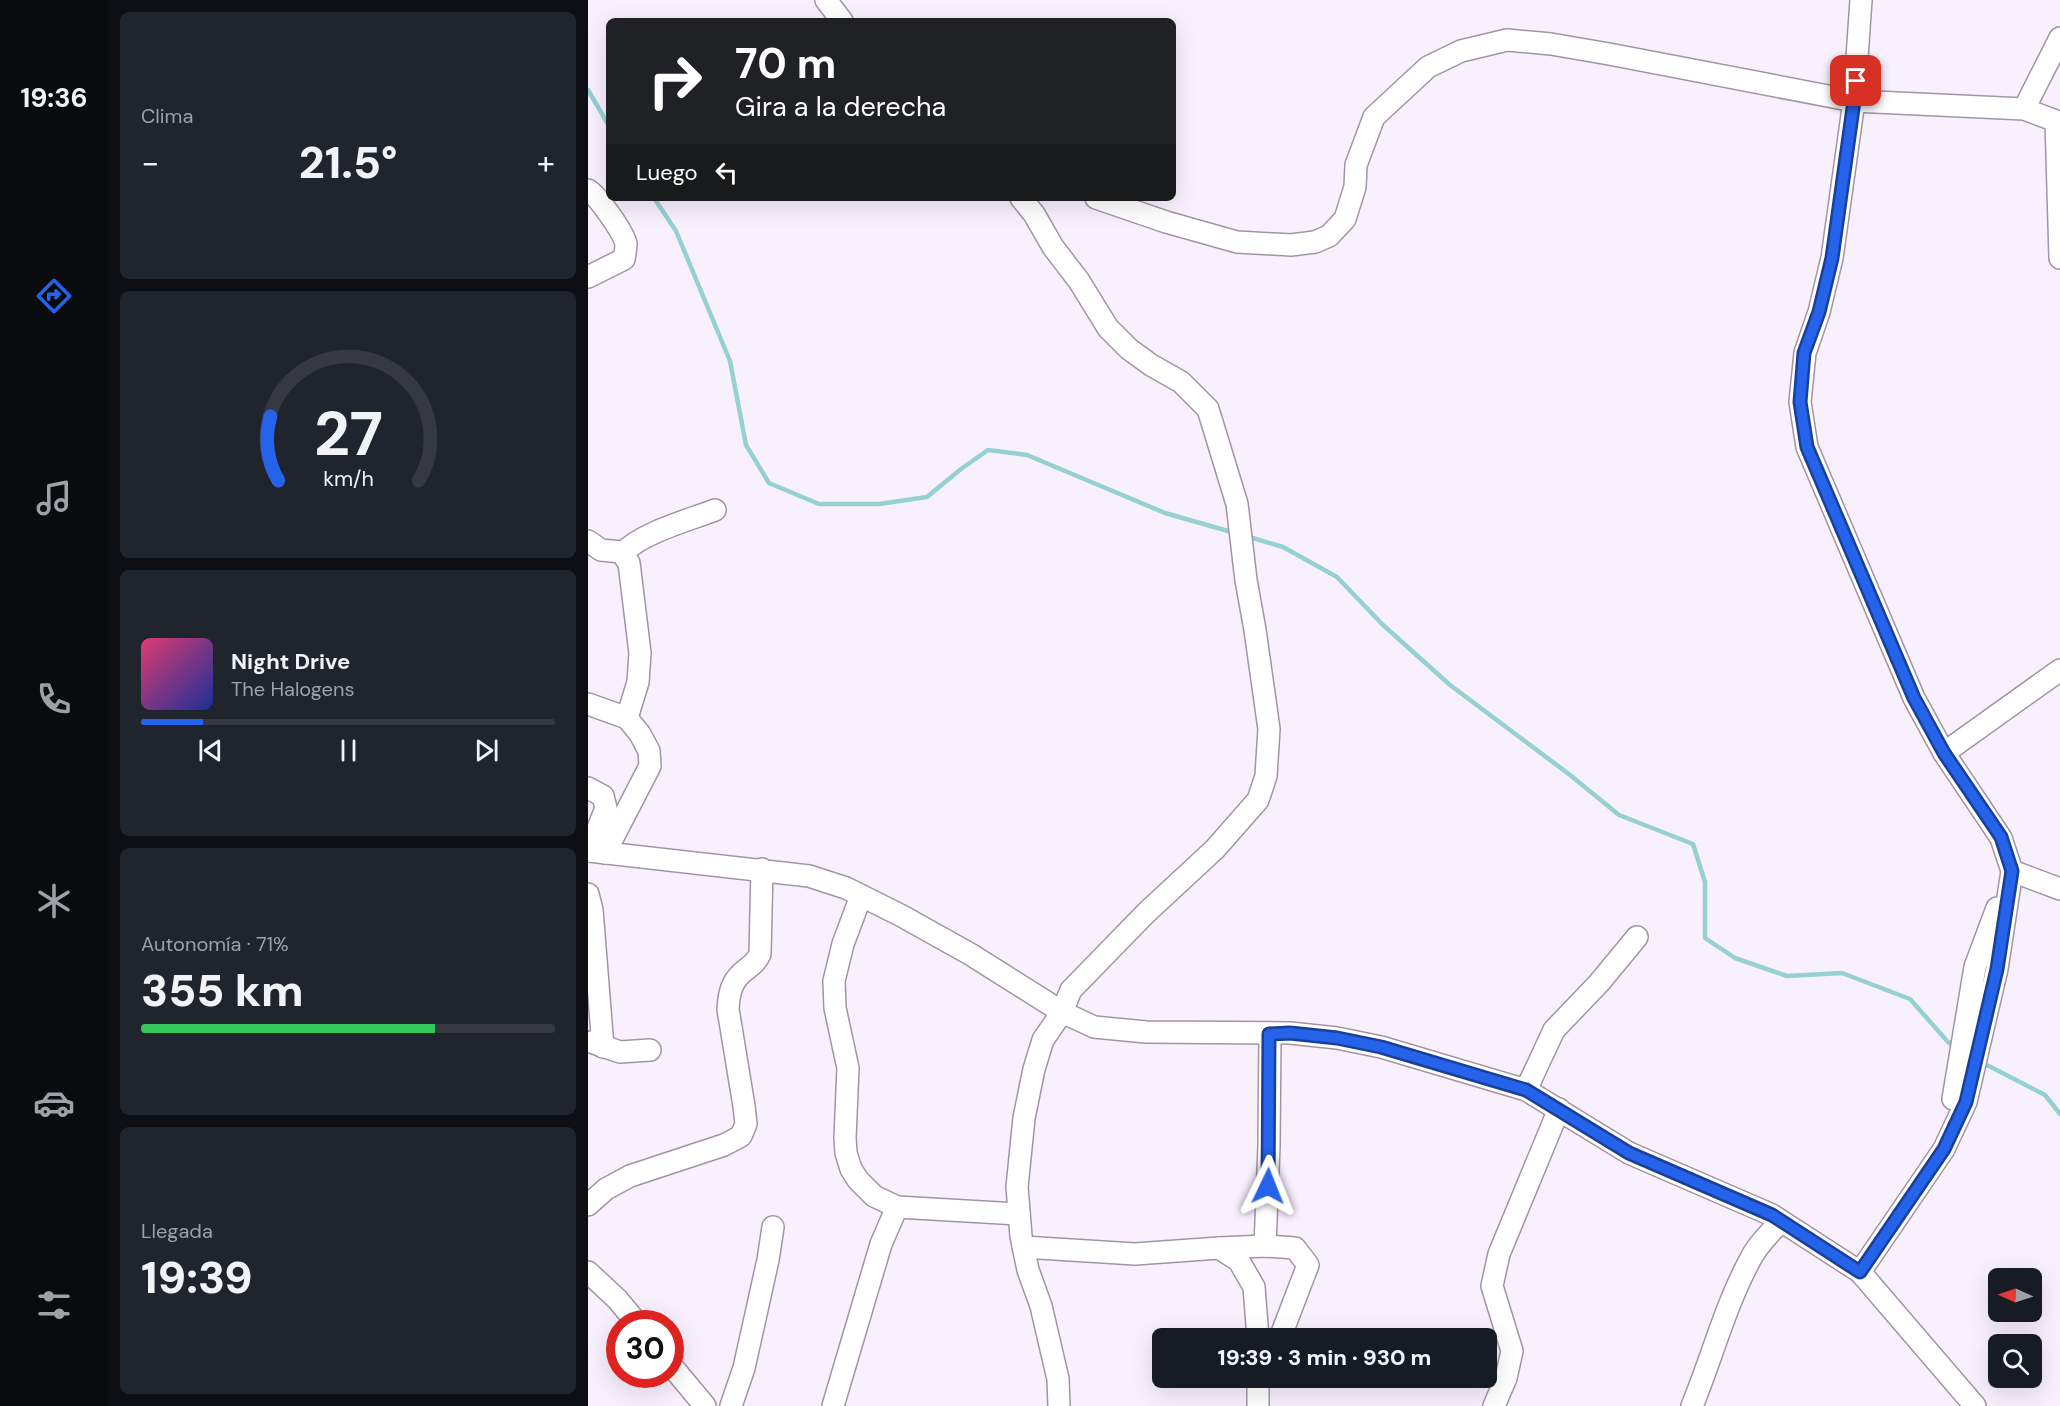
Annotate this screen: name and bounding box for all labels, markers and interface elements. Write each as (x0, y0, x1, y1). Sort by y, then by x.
text: 70 m (735, 36, 836, 91)
icon: right (636, 42, 714, 120)
pin (1830, 55, 1881, 106)
icon: arrive (1839, 64, 1872, 97)
text: 19:36 (20, 80, 88, 115)
text: Gira a la derecha (735, 89, 946, 124)
text: Clima (141, 103, 193, 129)
text: 21.5° (299, 133, 397, 192)
text: − (141, 141, 159, 184)
text: + (537, 141, 555, 184)
icon: left (710, 156, 743, 189)
text: Luego (636, 158, 698, 187)
icon: directions (33, 275, 75, 317)
text: 27 (313, 393, 383, 474)
text: km/h (323, 466, 373, 494)
icon: music (33, 477, 75, 519)
text: Night Drive (231, 647, 350, 676)
text: The Halogens (231, 676, 354, 702)
icon: phone (33, 678, 75, 720)
icon: previous (194, 734, 227, 767)
icon: pause (332, 734, 365, 767)
icon: next (470, 734, 503, 767)
icon: climate (33, 880, 75, 922)
text: Autonomía · 71% (141, 931, 289, 957)
text: 355 km (141, 961, 304, 1020)
icon: car (33, 1082, 75, 1124)
position arrow (1236, 1154, 1300, 1218)
text: Llegada (141, 1218, 213, 1244)
text: 19:39 (141, 1248, 253, 1307)
north arrow (1988, 1268, 2042, 1322)
map controls (1988, 1268, 2042, 1388)
icon: filters (33, 1284, 75, 1326)
speed limit sign: 30 (606, 1310, 684, 1388)
button: search (1988, 1334, 2042, 1388)
text: 19:39 · 3 min · 930 m (1218, 1343, 1431, 1372)

